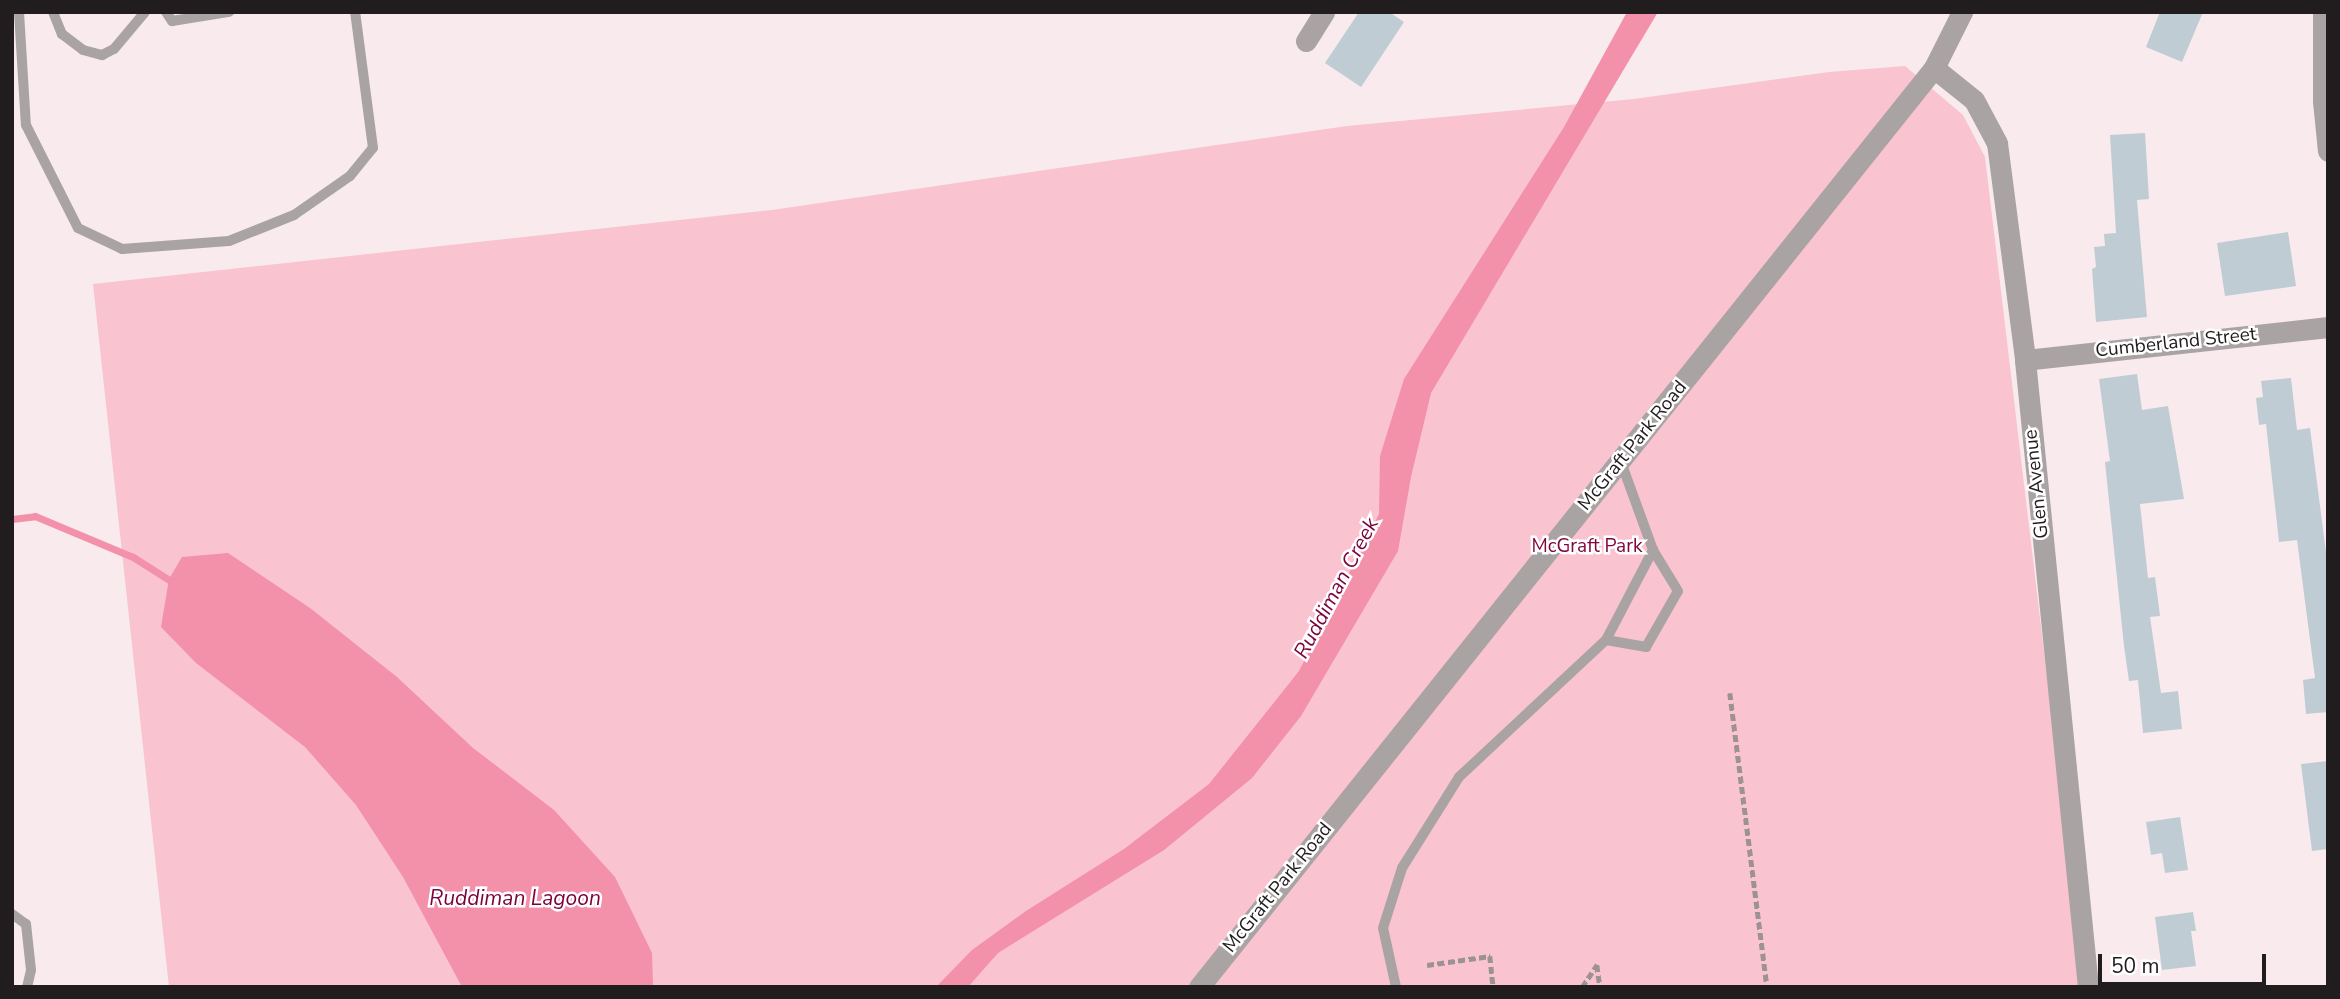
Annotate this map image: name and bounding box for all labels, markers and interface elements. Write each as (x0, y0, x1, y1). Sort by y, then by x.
street label: Cumberland Street (2094, 323, 2258, 363)
street label: McGraft Park Road (1574, 377, 1692, 515)
street label: Glen Avenue (2020, 428, 2054, 540)
water label: Ruddiman Creek (1288, 513, 1384, 663)
park label: McGraft Park (1532, 536, 1642, 558)
street label: McGraft Park Road (1219, 819, 1337, 957)
water label: Ruddiman Lagoon (429, 885, 601, 911)
scale bar (2102, 940, 2270, 984)
text: 50 m (2111, 952, 2160, 980)

